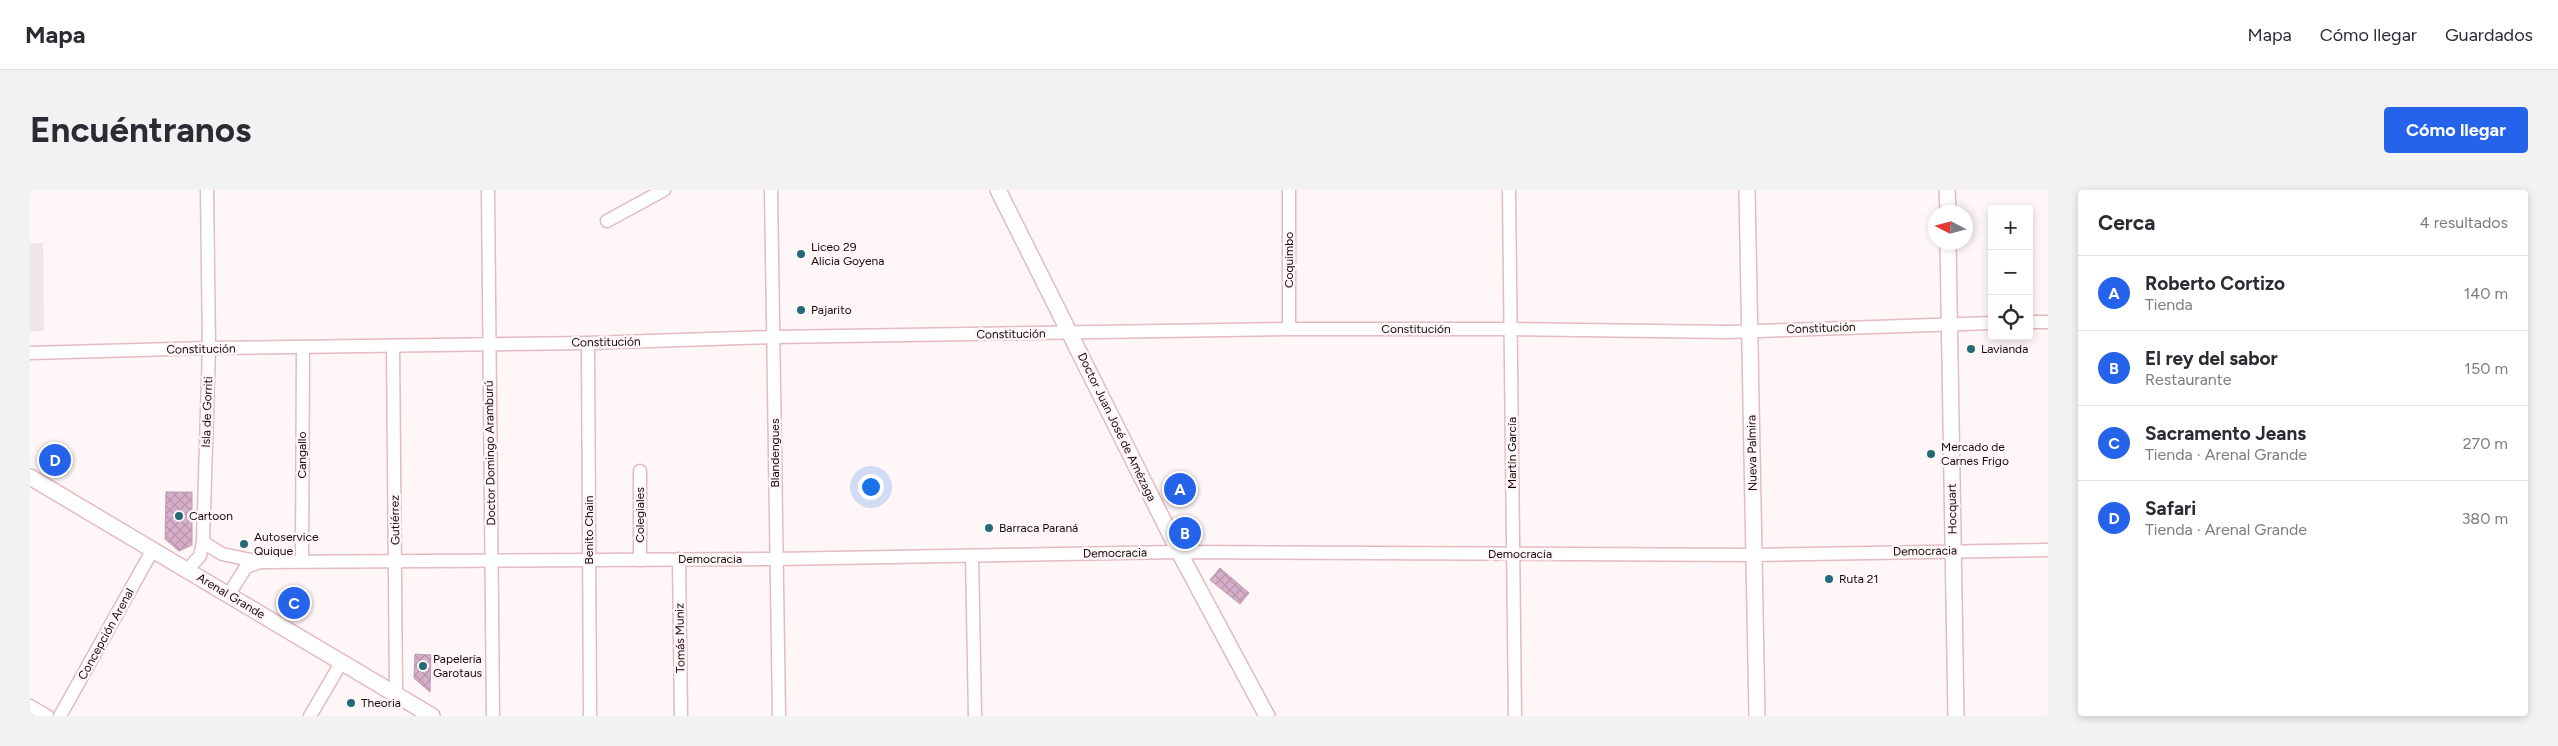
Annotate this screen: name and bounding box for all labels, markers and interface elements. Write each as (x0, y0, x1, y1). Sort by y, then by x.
text: Mapa (25, 20, 86, 49)
text: Mapa (2247, 24, 2292, 46)
text: Cómo llegar (2320, 24, 2417, 46)
text: Guardados (2445, 24, 2533, 46)
button: Cómo llegar (2384, 107, 2528, 153)
text: Encuéntranos (30, 109, 251, 151)
north arrow (1928, 205, 1973, 250)
map controls (1988, 205, 2033, 340)
button: + (1988, 205, 2033, 250)
text: Cerca (2098, 210, 2155, 235)
text: 4 resultados (2420, 213, 2508, 232)
street label: Coquimbo (1282, 232, 1296, 288)
place label: Liceo 29 Alicia Goyena (811, 240, 884, 268)
marker: Liceo 29 Alicia Goyena (795, 248, 807, 260)
button: − (1988, 250, 2033, 295)
text: Roberto Cortizo (2145, 272, 2285, 295)
text: A (2108, 284, 2120, 303)
text: 140 m (2464, 284, 2508, 303)
button: locate (1988, 295, 2033, 340)
text: Tienda (2145, 295, 2193, 314)
place label: Pajarito (811, 303, 852, 317)
marker: Pajarito (795, 304, 807, 316)
street label: Constitución (1786, 320, 1856, 336)
street label: Constitución (1381, 322, 1451, 336)
street label: Constitución (976, 326, 1046, 342)
street label: Constitución (571, 334, 641, 350)
street label: Constitución (166, 341, 236, 357)
place label: Lavianda (1981, 342, 2028, 356)
marker: Lavianda (1965, 343, 1977, 355)
text: El rey del sabor (2145, 347, 2278, 370)
street label: Doctor Juan José de Amézaga (1075, 350, 1159, 504)
text: B (2109, 359, 2119, 378)
text: 150 m (2464, 359, 2508, 378)
text: Restaurante (2145, 370, 2232, 389)
street label: Isla de Gorriti (199, 376, 215, 448)
street label: Doctor Domingo Aramburú (482, 380, 498, 526)
street label: Nueva Palmira (1744, 415, 1760, 491)
street label: Martín García (1505, 417, 1519, 489)
street label: Blandengues (768, 418, 782, 487)
text: Sacramento Jeans (2145, 422, 2306, 445)
street label: Cangallo (295, 432, 309, 478)
text: C (2108, 434, 2120, 453)
text: 270 m (2463, 434, 2508, 453)
place label: Mercado de Carnes Frigo (1941, 440, 2009, 468)
pin: D (39, 441, 71, 479)
text: Tienda · Arenal Grande (2145, 445, 2307, 464)
marker: Mercado de Carnes Frigo (1925, 448, 1937, 460)
pin: A (1164, 470, 1196, 508)
your location (858, 474, 884, 500)
street label: Hocquart (1945, 483, 1959, 535)
street label: Colegiales (633, 487, 647, 543)
street label: Gutiérrez (388, 495, 402, 545)
street label: Benito Chain (582, 495, 596, 564)
text: Safari (2145, 497, 2196, 520)
place label: Cartoon (189, 509, 233, 523)
text: D (2108, 509, 2120, 528)
text: 380 m (2462, 509, 2508, 528)
marker: Cartoon (173, 510, 185, 522)
pin: B (1169, 514, 1201, 552)
text: Tienda · Arenal Grande (2145, 520, 2307, 539)
place label: Barraca Paraná (999, 521, 1078, 535)
marker: Barraca Paraná (983, 522, 995, 534)
place label: Autoservice Quique (254, 530, 319, 558)
marker: Autoservice Quique (238, 538, 250, 550)
street label: Democracia (1893, 543, 1957, 559)
street label: Democracia (1083, 545, 1147, 561)
street label: Democracia (1488, 547, 1552, 561)
street label: Democracia (678, 552, 742, 566)
street label: Arenal Grande (195, 570, 268, 622)
place label: Ruta 21 (1839, 572, 1878, 586)
marker: Ruta 21 (1823, 573, 1835, 585)
pin: C (278, 584, 310, 622)
street label: Concepción Arenal (75, 586, 137, 682)
street label: Tomás Muniz (672, 603, 688, 673)
place label: Papelería Garotaus (433, 652, 483, 680)
marker: Papelería Garotaus (417, 660, 429, 672)
place label: Theoria (361, 696, 401, 710)
marker: Theoria (345, 697, 357, 709)

